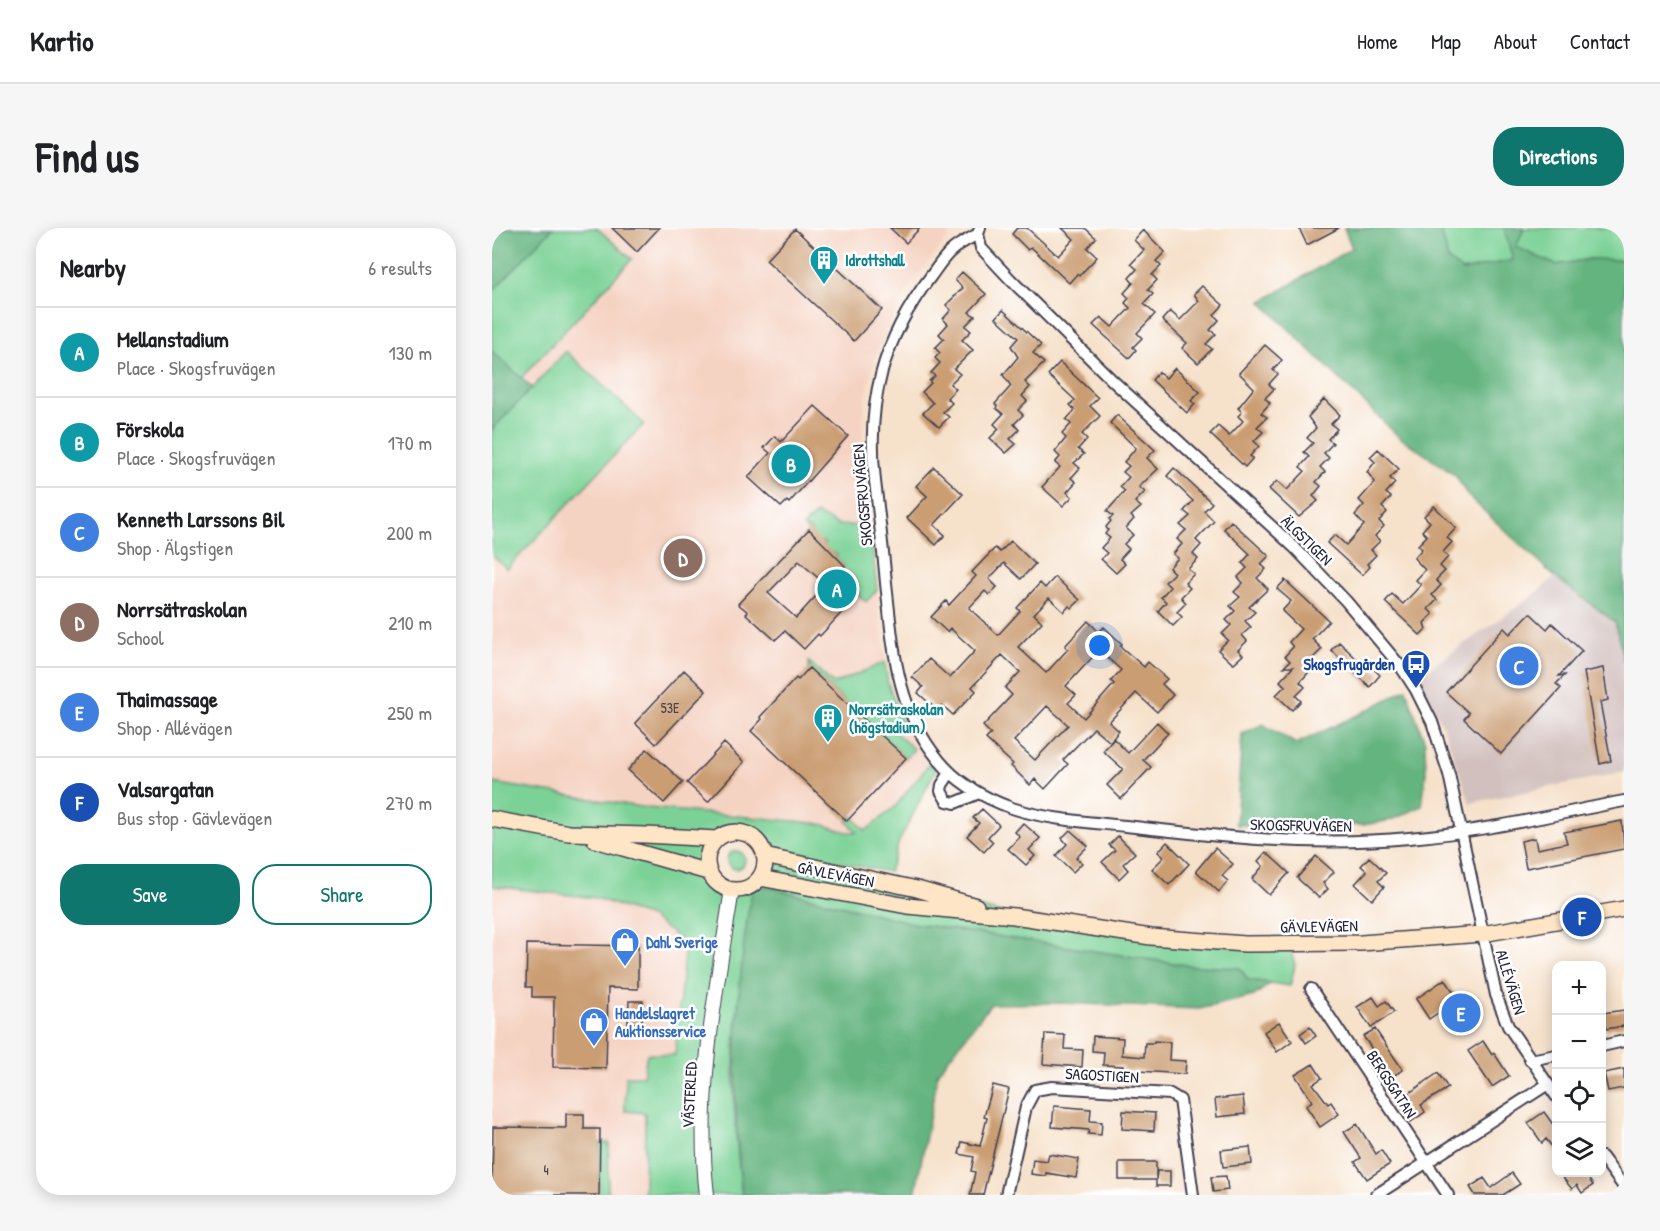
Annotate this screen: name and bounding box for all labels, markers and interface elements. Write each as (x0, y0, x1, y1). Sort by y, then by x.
text: Kartio (30, 22, 94, 60)
text: Home (1357, 27, 1398, 56)
text: Map (1431, 27, 1461, 56)
text: About (1494, 27, 1537, 56)
text: Contact (1570, 27, 1630, 56)
button: Directions (1493, 127, 1624, 186)
text: Find us (36, 128, 139, 185)
building icon: Idrottshall (808, 244, 840, 286)
place label: Idrottshall (845, 249, 906, 271)
text: Nearby (60, 250, 126, 285)
text: 6 results (368, 254, 432, 281)
text: Mellanstadium (117, 324, 229, 354)
text: A (75, 339, 84, 366)
text: 130 m (389, 339, 432, 366)
text: Place · Skogsfruvägen (117, 354, 275, 381)
text: Förskola (117, 414, 184, 444)
text: B (74, 429, 85, 456)
text: 170 m (388, 429, 432, 456)
pin: B (772, 442, 810, 486)
street label: SKOGSFRUVÄGEN (847, 443, 877, 547)
text: Place · Skogsfruvägen (117, 444, 275, 471)
text: Kenneth Larssons Bil (117, 504, 284, 534)
street label: ÄLGSTIGEN (1277, 510, 1337, 570)
text: C (74, 519, 85, 546)
text: 200 m (387, 519, 432, 546)
text: Shop · Älgstigen (117, 534, 233, 561)
pin: D (664, 536, 702, 580)
pin: A (818, 566, 856, 612)
text: Norrsätraskolan (117, 594, 247, 624)
text: D (75, 609, 84, 636)
text: 210 m (388, 609, 432, 636)
text: School (117, 624, 164, 651)
your location (1085, 631, 1114, 660)
pin: C (1500, 644, 1538, 688)
bus stop icon: Skogsfrugården (1400, 648, 1432, 690)
place label: Skogsfrugården (1304, 653, 1395, 676)
text: Thaimassage (117, 684, 218, 714)
house number: 53E (661, 698, 679, 717)
place label: Norrsätraskolan (högstadium) (849, 698, 944, 739)
text: E (75, 699, 84, 726)
text: 250 m (387, 699, 432, 726)
building icon: Norrsätraskolan (högstadium) (812, 702, 844, 744)
text: Shop · Allévägen (117, 714, 232, 741)
text: Valsargatan (117, 774, 214, 804)
text: F (76, 789, 83, 816)
text: 270 m (386, 789, 432, 816)
text: Bus stop · Gävlevägen (117, 804, 272, 831)
street label: SKOGSFRUVÄGEN (1250, 813, 1352, 837)
street label: GÄVLEVÄGEN (796, 856, 876, 892)
button: Save (60, 864, 240, 925)
button: Share (252, 864, 432, 925)
pin: F (1562, 894, 1602, 940)
street label: GÄVLEVÄGEN (1280, 914, 1358, 938)
shop icon: Dahl Sverige (609, 926, 641, 968)
place label: Dahl Sverige (646, 931, 719, 954)
street label: ALLÉVÄGEN (1491, 947, 1531, 1017)
map controls (1552, 961, 1606, 1177)
button: + (1552, 961, 1606, 1015)
pin: E (1442, 990, 1480, 1036)
place label: Handelslagret Auktionsservice (615, 1002, 707, 1042)
shop icon: Handelslagret Auktionsservice (578, 1006, 610, 1048)
button: − (1552, 1015, 1606, 1069)
street label: BERGSGATAN (1362, 1046, 1422, 1122)
street label: VÄSTERLED (676, 1061, 702, 1129)
street label: SAGOSTIGEN (1065, 1062, 1139, 1088)
button: locate (1552, 1069, 1606, 1123)
button: layers (1552, 1123, 1606, 1177)
house number: 4 (543, 1160, 549, 1179)

